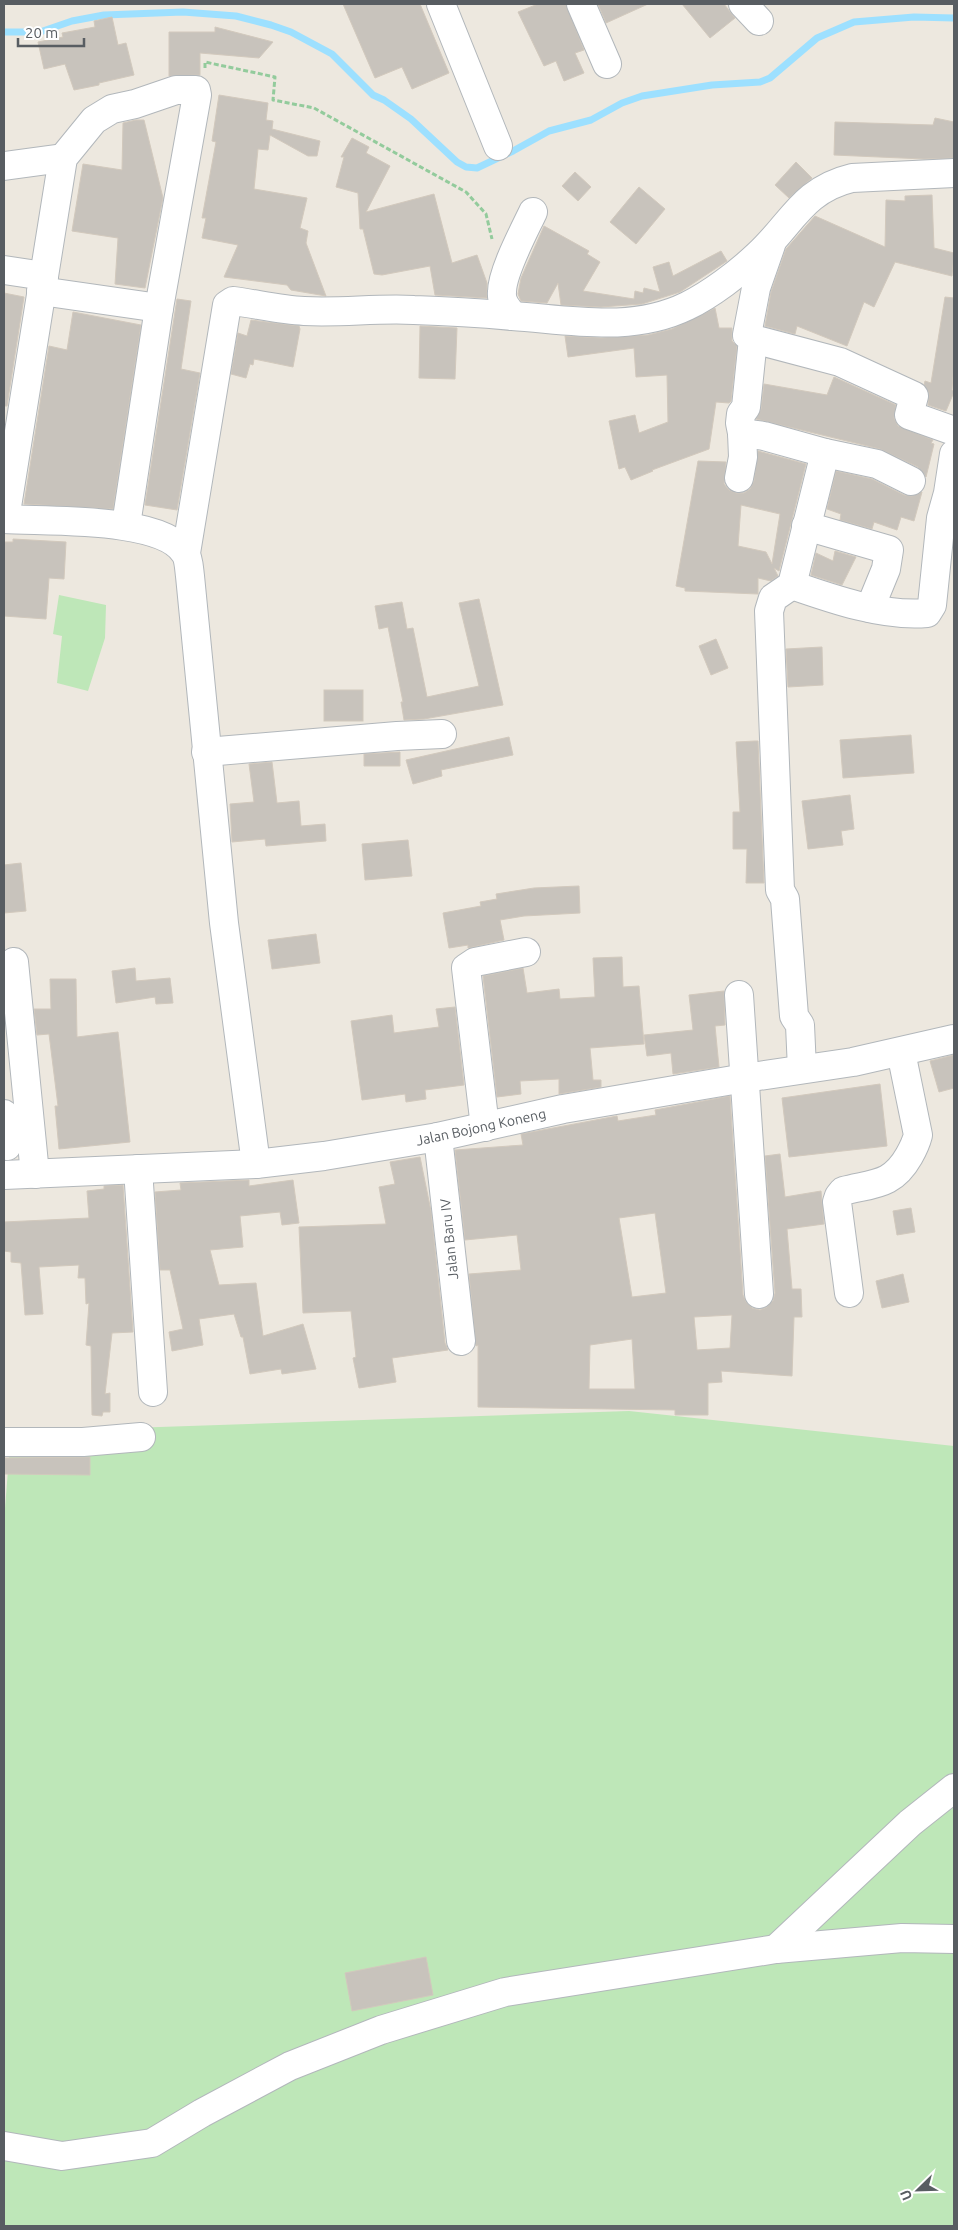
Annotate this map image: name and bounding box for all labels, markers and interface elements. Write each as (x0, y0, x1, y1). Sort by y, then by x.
scale bar (18, 15, 84, 47)
text: 20 m (25, 24, 58, 41)
street label: Jalan Bojong Koneng (415, 1105, 547, 1149)
street label: Jalan Baru IV (437, 1198, 461, 1280)
north arrow (893, 2165, 943, 2215)
text: U (897, 2187, 915, 2203)

